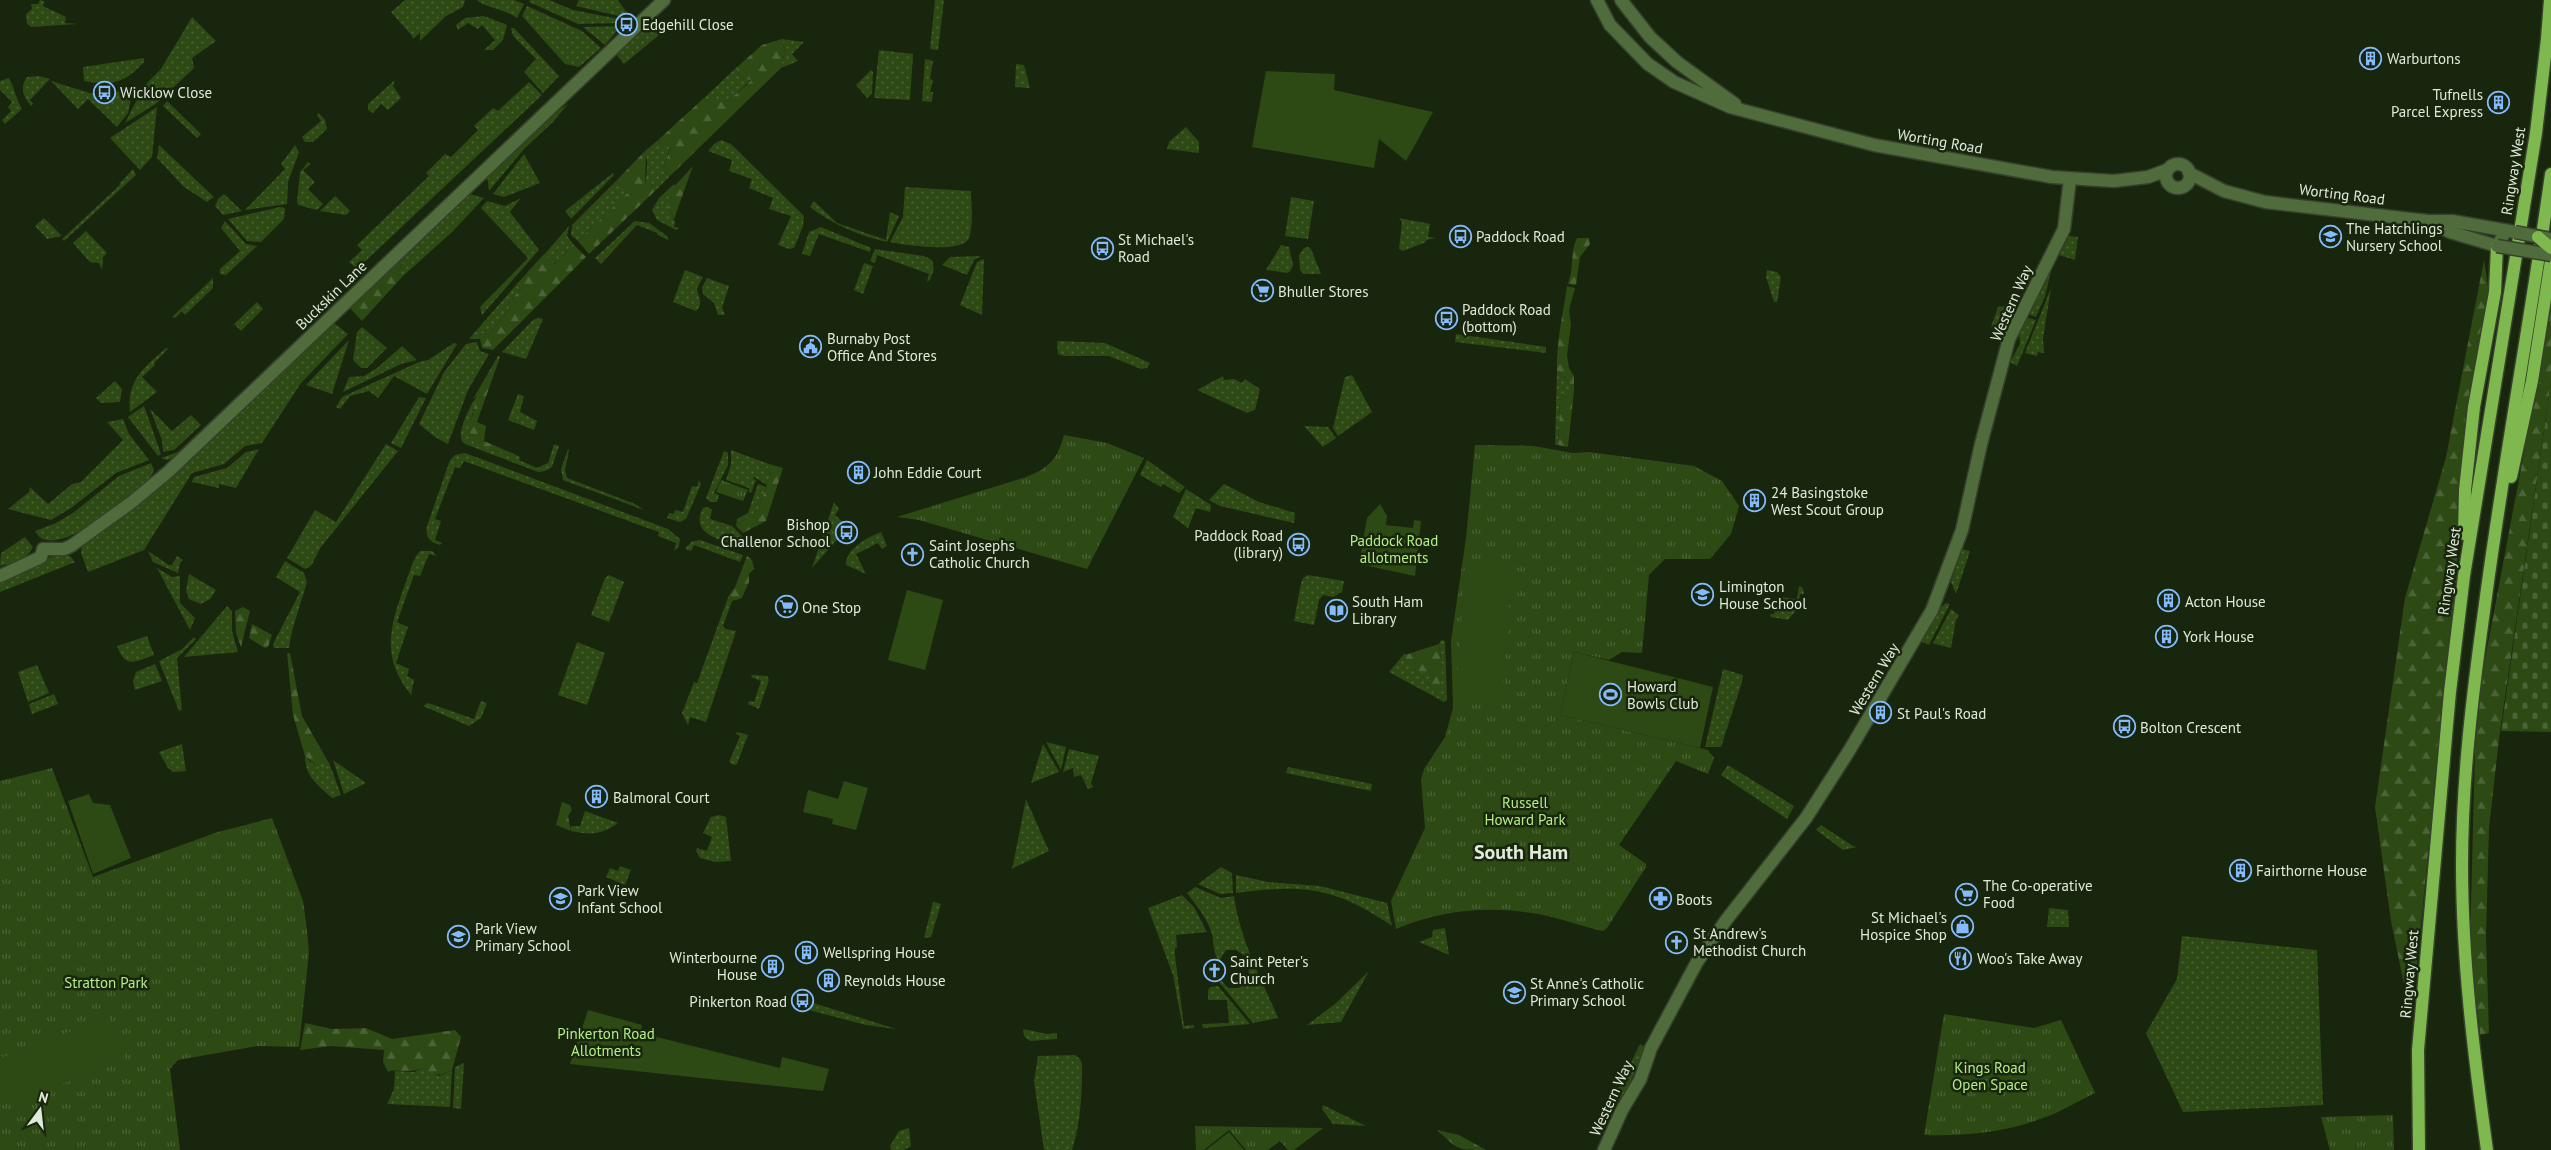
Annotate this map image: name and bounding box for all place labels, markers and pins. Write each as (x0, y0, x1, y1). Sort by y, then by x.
bus stop icon: Edgehill Close (614, 12, 638, 36)
place label: Edgehill Close (642, 15, 734, 34)
building icon: Warburtons (2359, 46, 2383, 70)
place label: Warburtons (2387, 49, 2461, 68)
bus stop icon: Wicklow Close (92, 80, 116, 104)
place label: Wicklow Close (120, 83, 212, 102)
place label: Tufnells Parcel Express (2391, 85, 2483, 121)
building icon: Tufnells Parcel Express (2487, 91, 2511, 115)
place label: The Hatchlings Nursery School (2346, 219, 2443, 255)
bus stop icon: Paddock Road (1448, 224, 1472, 248)
school or university icon: The Hatchlings Nursery School (2318, 225, 2342, 249)
place label: Paddock Road (1476, 227, 1565, 246)
place label: St Michael's Road (1118, 230, 1194, 266)
bus stop icon: St Michael's Road (1090, 236, 1114, 260)
supermarket icon: Bhuller Stores (1250, 279, 1274, 303)
place label: Bhuller Stores (1278, 282, 1369, 301)
place label: Paddock Road (bottom) (1462, 300, 1551, 336)
bus stop icon: Paddock Road (bottom) (1434, 306, 1458, 330)
place label: Burnaby Post Office And Stores (827, 329, 937, 365)
public building icon: Burnaby Post Office And Stores (799, 335, 823, 359)
building icon: John Eddie Court (846, 460, 870, 484)
place label: John Eddie Court (873, 463, 981, 482)
place label: 24 Basingstoke West Scout Group (1771, 483, 1884, 519)
building icon: 24 Basingstoke West Scout Group (1743, 489, 1767, 513)
place label: Bishop Challenor School (721, 515, 831, 551)
bus stop icon: Bishop Challenor School (834, 521, 858, 545)
place label: Paddock Road (library) (1194, 526, 1283, 562)
bus stop icon: Paddock Road (library) (1287, 532, 1311, 556)
place label: Saint Josephs Catholic Church (929, 536, 1030, 572)
church icon: Saint Josephs Catholic Church (901, 542, 925, 566)
place label: Limington House School (1719, 577, 1807, 613)
school or university icon: Limington House School (1691, 583, 1715, 607)
building icon: Acton House (2157, 589, 2181, 613)
place label: South Ham Library (1352, 592, 1423, 628)
place label: Acton House (2185, 592, 2266, 611)
supermarket icon: One Stop (774, 595, 798, 619)
place label: One Stop (802, 598, 861, 617)
library icon: South Ham Library (1324, 598, 1348, 622)
building icon: York House (2155, 624, 2179, 648)
place label: York House (2183, 627, 2254, 646)
place label: Howard Bowls Club (1627, 677, 1699, 713)
sports icon: Howard Bowls Club (1599, 683, 1623, 707)
building icon: St Paul's Road (1869, 701, 1893, 725)
place label: St Paul's Road (1897, 704, 1986, 723)
bus stop icon: Bolton Crescent (2112, 715, 2136, 739)
place label: Bolton Crescent (2140, 718, 2241, 737)
building icon: Balmoral Court (585, 785, 609, 809)
place label: Balmoral Court (613, 788, 710, 807)
building icon: Fairthorne House (2228, 858, 2252, 882)
place label: Fairthorne House (2256, 861, 2367, 880)
place label: The Co-operative Food (1983, 876, 2093, 912)
place label: Park View Infant School (577, 881, 663, 917)
supermarket icon: The Co-operative Food (1955, 882, 1979, 906)
school or university icon: Park View Infant School (549, 887, 573, 911)
pharmacy icon: Boots (1648, 887, 1672, 911)
place label: Boots (1676, 890, 1712, 909)
place label: St Michael's Hospice Shop (1860, 908, 1947, 944)
shop icon: St Michael's Hospice Shop (1951, 914, 1975, 938)
place label: Park View Primary School (475, 919, 571, 955)
place label: St Andrew's Methodist Church (1693, 924, 1806, 960)
school or university icon: Park View Primary School (447, 925, 471, 949)
church icon: St Andrew's Methodist Church (1665, 930, 1689, 954)
building icon: Wellspring House (795, 940, 819, 964)
place label: Wellspring House (823, 943, 935, 962)
restaurant icon: Woo's Take Away (1949, 946, 1973, 970)
place label: Winterbourne House (670, 948, 757, 984)
place label: Woo's Take Away (1977, 949, 2083, 968)
place label: Saint Peter's Church (1230, 952, 1308, 988)
building icon: Winterbourne House (761, 954, 785, 978)
church icon: Saint Peter's Church (1202, 958, 1226, 982)
building icon: Reynolds House (816, 968, 840, 992)
place label: Reynolds House (844, 971, 946, 990)
place label: St Anne's Catholic Primary School (1530, 974, 1644, 1010)
school or university icon: St Anne's Catholic Primary School (1502, 980, 1526, 1004)
bus stop icon: Pinkerton Road (791, 989, 815, 1013)
place label: Pinkerton Road (689, 992, 787, 1011)

